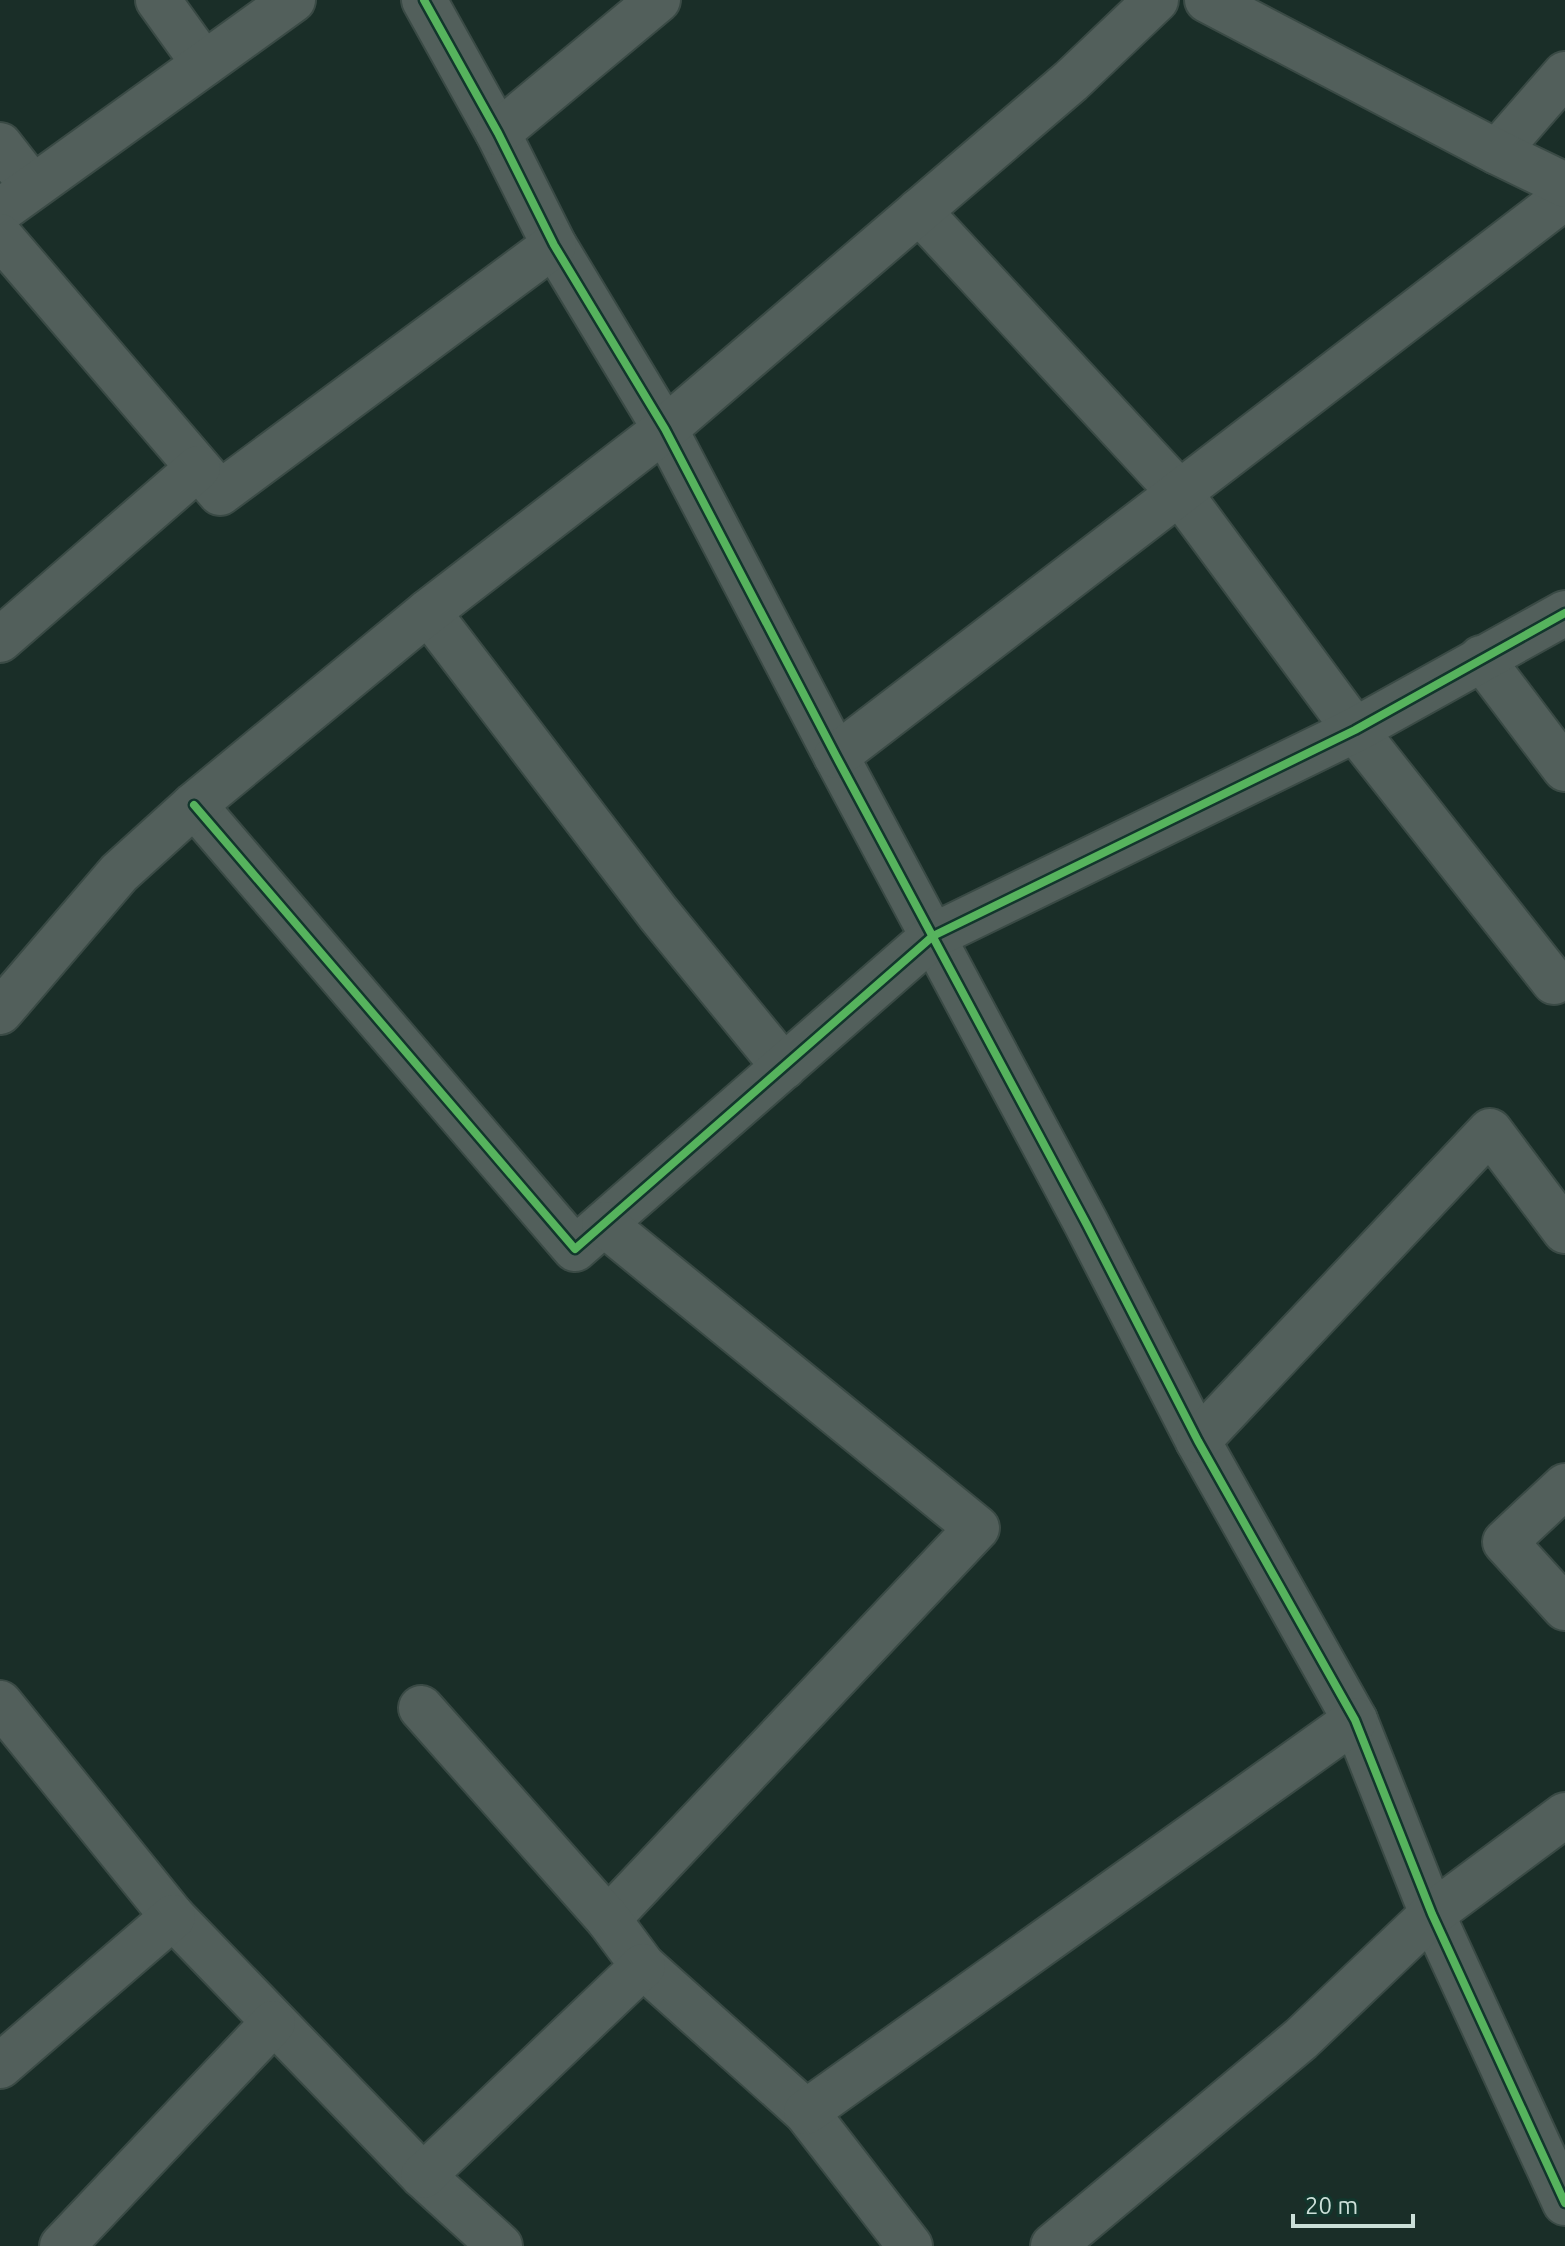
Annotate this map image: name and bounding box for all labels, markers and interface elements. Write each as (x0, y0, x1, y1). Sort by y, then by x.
scale bar (1293, 2178, 1413, 2228)
text: 20 m (1305, 2192, 1358, 2219)

